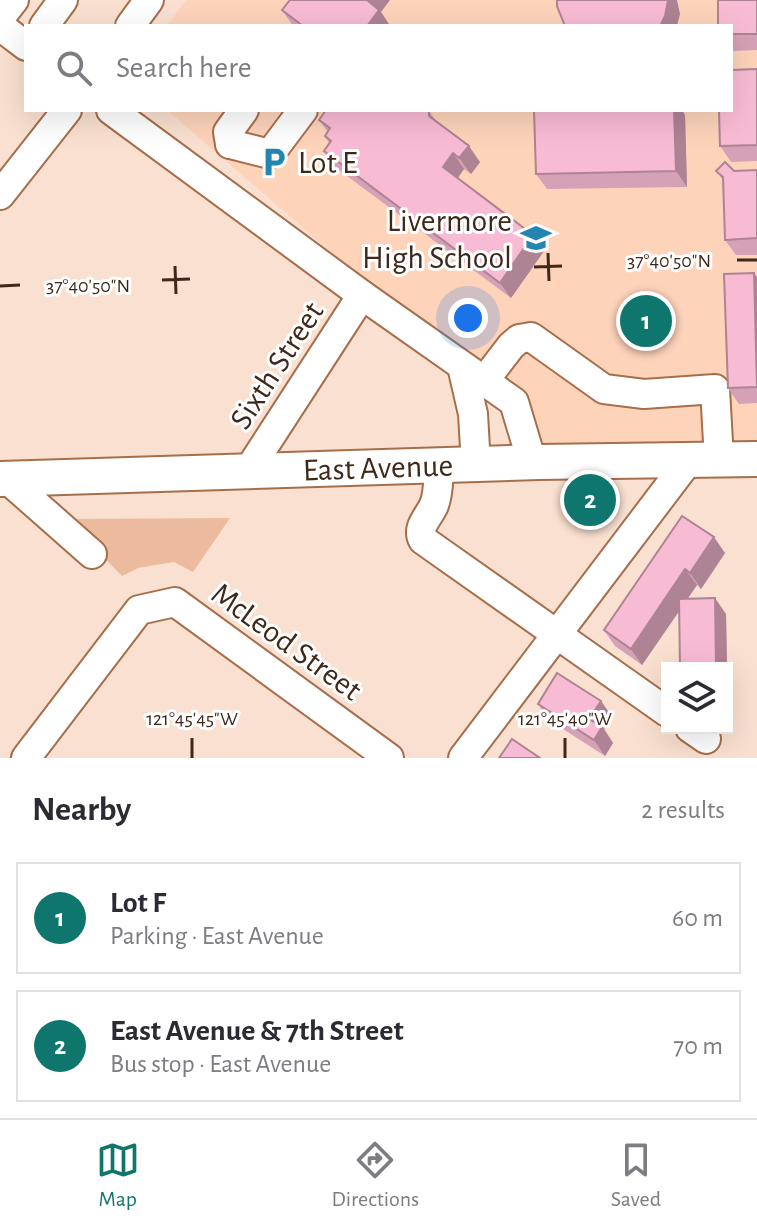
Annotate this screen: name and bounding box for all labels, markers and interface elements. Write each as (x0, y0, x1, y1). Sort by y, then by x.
search box (24, 24, 733, 112)
icon: search (52, 46, 96, 90)
text: Search here (116, 53, 252, 83)
parking icon: Lot E (257, 145, 291, 179)
place label: Lot E (298, 147, 358, 179)
place label: Livermore High School (362, 205, 512, 274)
school or university icon: Livermore High School (519, 221, 553, 255)
text: 37°40'50"N (627, 251, 711, 271)
text: 37°40'50"N (46, 276, 130, 296)
pin: 1 (620, 291, 672, 351)
street label: Sixth Street (224, 296, 330, 435)
your location (448, 298, 488, 338)
street label: East Avenue (302, 449, 454, 487)
pin: 2 (564, 470, 616, 530)
street label: McLeod Street (206, 577, 367, 707)
map controls (661, 662, 733, 734)
button: layers (661, 662, 733, 734)
text: 121°45'45"W (146, 709, 238, 729)
text: 121°45'40"W (518, 709, 612, 729)
text: Nearby (32, 793, 131, 827)
text: 2 results (641, 797, 725, 823)
text: Lot F (110, 888, 166, 918)
text: 1 (55, 905, 65, 931)
text: 60 m (672, 905, 723, 931)
text: Parking · East Avenue (110, 923, 324, 949)
text: East Avenue & 7th Street (110, 1016, 404, 1046)
text: 2 (54, 1033, 66, 1059)
text: 70 m (673, 1033, 723, 1059)
text: Bus stop · East Avenue (110, 1051, 331, 1077)
tab: Map (96, 1138, 140, 1212)
tab: Directions (331, 1138, 419, 1212)
tab: Saved (611, 1138, 661, 1212)

